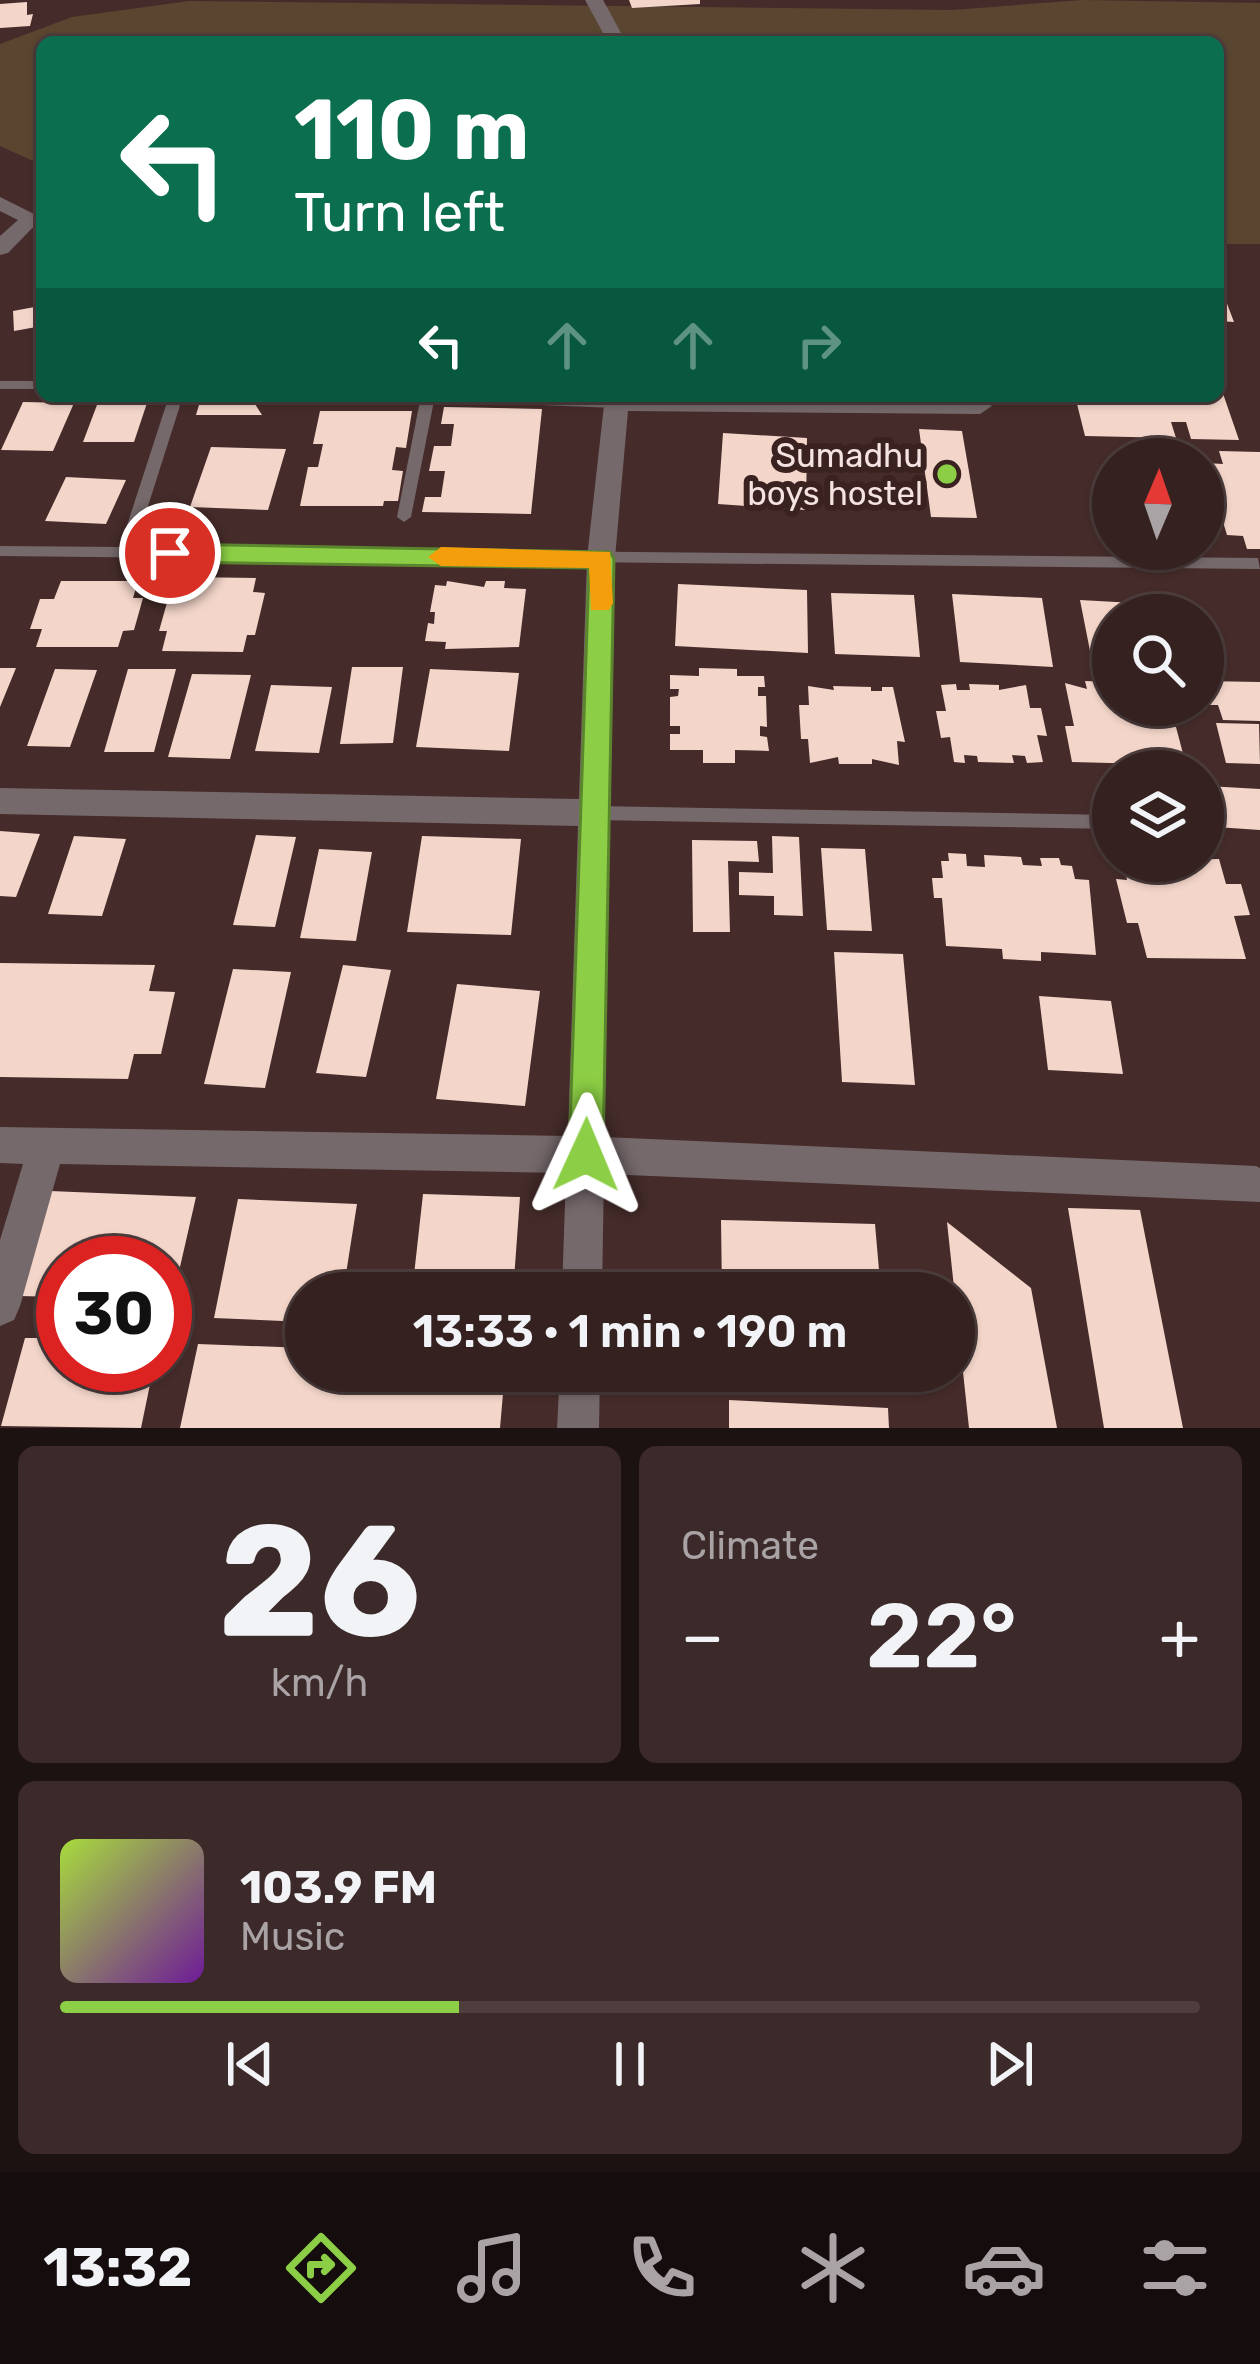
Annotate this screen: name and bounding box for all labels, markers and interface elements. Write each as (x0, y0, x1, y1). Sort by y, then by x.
text: 110 m (294, 80, 529, 180)
icon: left (96, 84, 252, 240)
text: Turn left (294, 181, 505, 245)
icon: left (408, 312, 474, 378)
icon: ahead (534, 312, 600, 378)
icon: ahead (660, 312, 726, 378)
icon: right (786, 312, 852, 378)
place label: Sumadhu boys hostel (747, 436, 923, 513)
north arrow (1092, 438, 1224, 570)
map controls (1092, 438, 1224, 882)
marker: Sumadhu boys hostel (934, 461, 960, 487)
pin (119, 502, 221, 604)
icon: arrive (137, 520, 203, 586)
button: search (1092, 594, 1224, 726)
button: layers (1092, 750, 1224, 882)
position arrow (523, 1092, 649, 1218)
speed limit sign: 30 (36, 1236, 192, 1392)
text: 13:33 · 1 min · 190 m (413, 1305, 847, 1358)
text: 26 (218, 1489, 421, 1674)
text: Climate (681, 1523, 819, 1569)
text: 22° (866, 1583, 1017, 1690)
text: − (681, 1597, 724, 1676)
text: + (1159, 1597, 1200, 1676)
text: km/h (271, 1660, 368, 1706)
text: 103.9 FM (240, 1861, 437, 1914)
text: Music (240, 1914, 345, 1960)
icon: previous (217, 2031, 283, 2097)
icon: pause (597, 2031, 663, 2097)
icon: next (977, 2031, 1043, 2097)
icon: directions (279, 2226, 363, 2310)
icon: music (450, 2226, 534, 2310)
icon: phone (620, 2226, 704, 2310)
icon: climate (791, 2226, 875, 2310)
icon: car (962, 2226, 1046, 2310)
icon: filters (1133, 2226, 1217, 2310)
text: 13:32 (43, 2236, 192, 2300)

